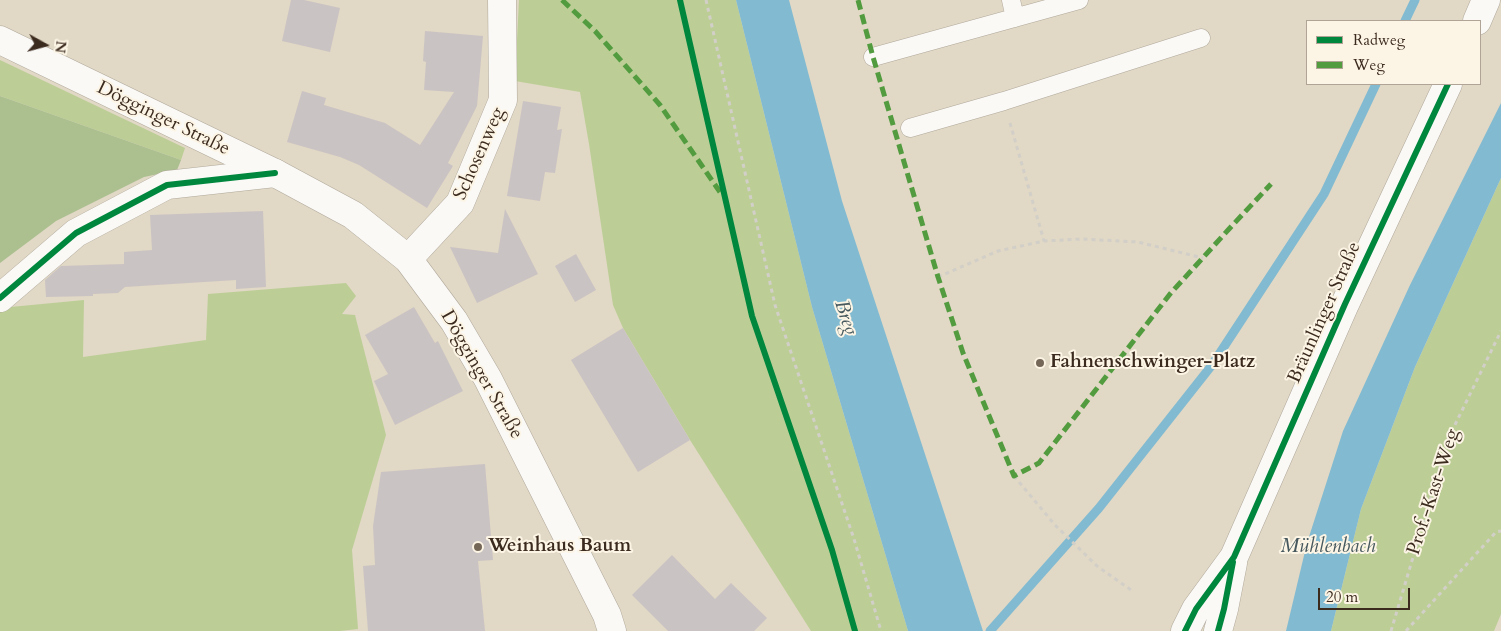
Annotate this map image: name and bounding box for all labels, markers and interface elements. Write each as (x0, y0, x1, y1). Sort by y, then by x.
north arrow (20, 20, 70, 70)
legend (1306, 20, 1481, 85)
text: Radweg (1353, 30, 1405, 50)
text: N (50, 40, 71, 54)
text: Weg (1353, 55, 1385, 75)
street label: Dögginger Straße (93, 77, 233, 161)
street label: Schosenweg (449, 104, 511, 204)
street label: Bräunlinger Straße (1284, 239, 1366, 387)
water label: Breg (828, 297, 862, 339)
street label: Dögginger Straße (435, 306, 527, 444)
place label: Fahnenschwinger-Platz (1050, 352, 1255, 374)
marker: Fahnenschwinger-Platz (1034, 357, 1046, 369)
street label: Prof.-Kast-Weg (1403, 426, 1465, 558)
water label: Mühlenbach (1280, 535, 1376, 559)
place label: Weinhaus Baum (488, 536, 631, 558)
marker: Weinhaus Baum (472, 541, 484, 553)
scale bar (1321, 578, 1414, 610)
text: 20 m (1326, 587, 1358, 607)

